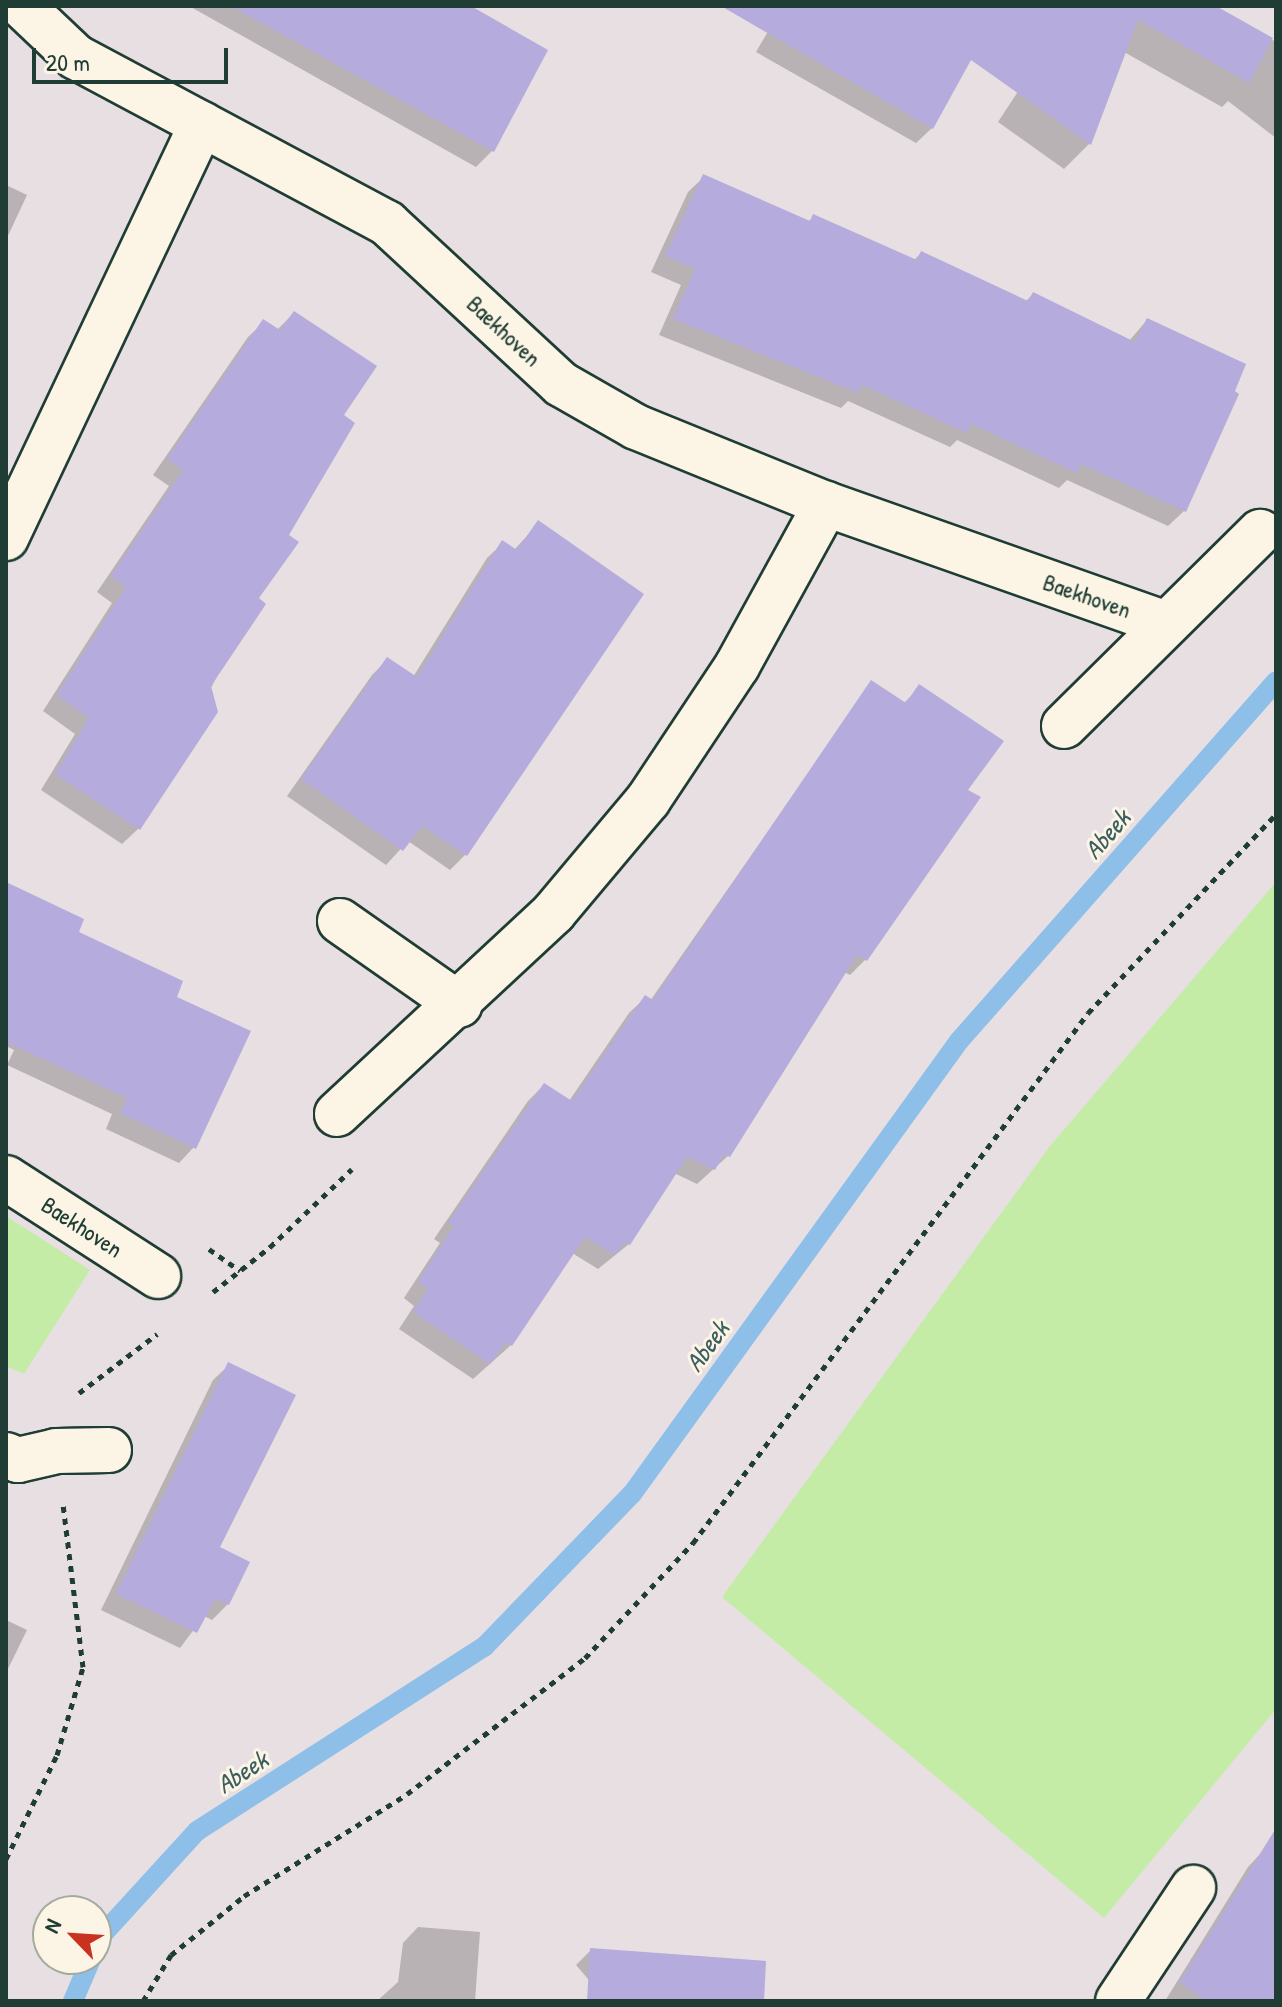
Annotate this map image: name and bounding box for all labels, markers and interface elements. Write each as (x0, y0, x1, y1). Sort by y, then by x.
scale bar (36, 32, 232, 82)
text: 20 m (46, 46, 90, 78)
street label: Baekhoven (461, 289, 547, 373)
street label: Baekhoven (1039, 568, 1135, 624)
water label: Abeek (1077, 803, 1137, 865)
street label: Baekhoven (36, 1190, 128, 1264)
water label: Abeek (678, 1315, 736, 1377)
water label: Abeek (210, 1744, 274, 1800)
north arrow (32, 1895, 112, 1975)
text: N (36, 1914, 68, 1937)

